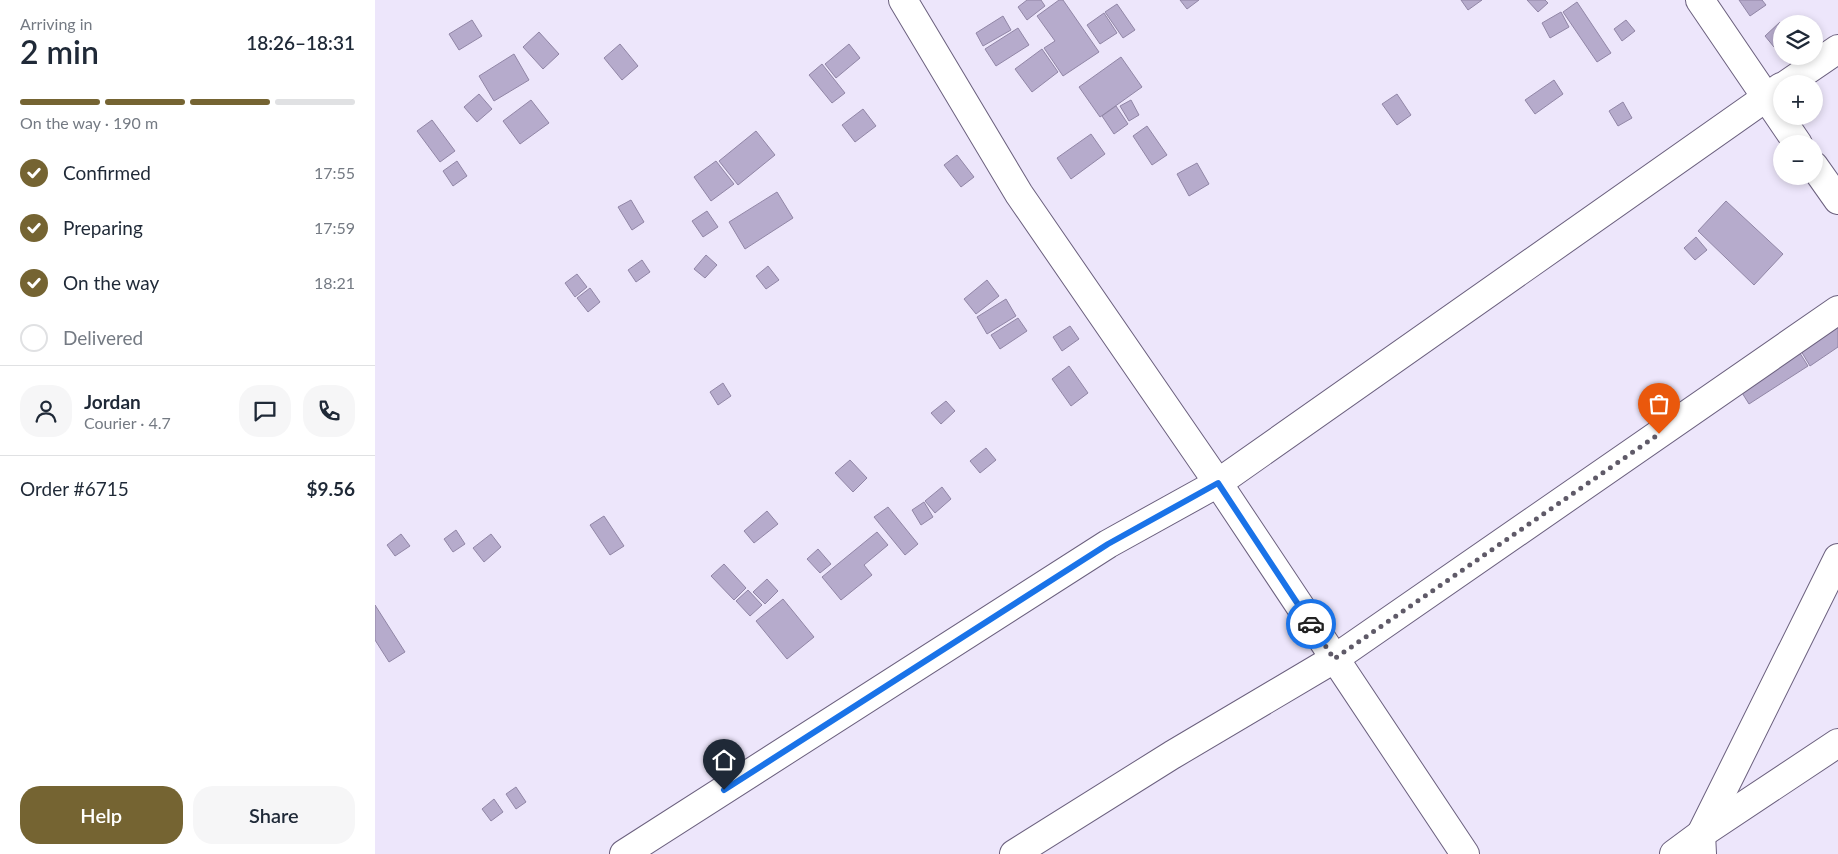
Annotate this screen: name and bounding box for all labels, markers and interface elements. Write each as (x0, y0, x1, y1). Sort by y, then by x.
text: Arriving in (20, 14, 93, 33)
map controls (1773, 15, 1823, 185)
button: layers (1773, 15, 1823, 65)
text: 18:26–18:31 (246, 31, 355, 54)
text: 2 min (20, 32, 99, 71)
button: + (1773, 75, 1823, 125)
text: On the way · 190 m (20, 113, 158, 132)
button: − (1773, 135, 1823, 185)
icon: check (20, 159, 48, 187)
text: Confirmed (63, 161, 151, 184)
text: 17:55 (314, 163, 355, 182)
icon: check (20, 214, 48, 242)
text: Preparing (63, 216, 143, 239)
text: 17:59 (314, 218, 355, 237)
icon: check (20, 269, 48, 297)
text: On the way (63, 271, 159, 294)
text: 18:21 (314, 273, 355, 292)
text: Delivered (63, 326, 143, 349)
pin (1638, 383, 1680, 434)
button: person (20, 385, 72, 437)
button: chat (239, 385, 291, 437)
button: phone (303, 385, 355, 437)
text: Jordan (84, 390, 141, 413)
icon: bag (1645, 390, 1673, 418)
text: Courier · 4.7 (84, 413, 171, 432)
text: Order #6715 (20, 477, 129, 500)
text: $9.56 (306, 477, 355, 500)
courier (1286, 599, 1336, 649)
icon: car (1297, 610, 1325, 638)
pin (703, 739, 745, 790)
icon: home (710, 746, 738, 774)
button: Help (20, 786, 183, 844)
button: Share (193, 786, 355, 844)

